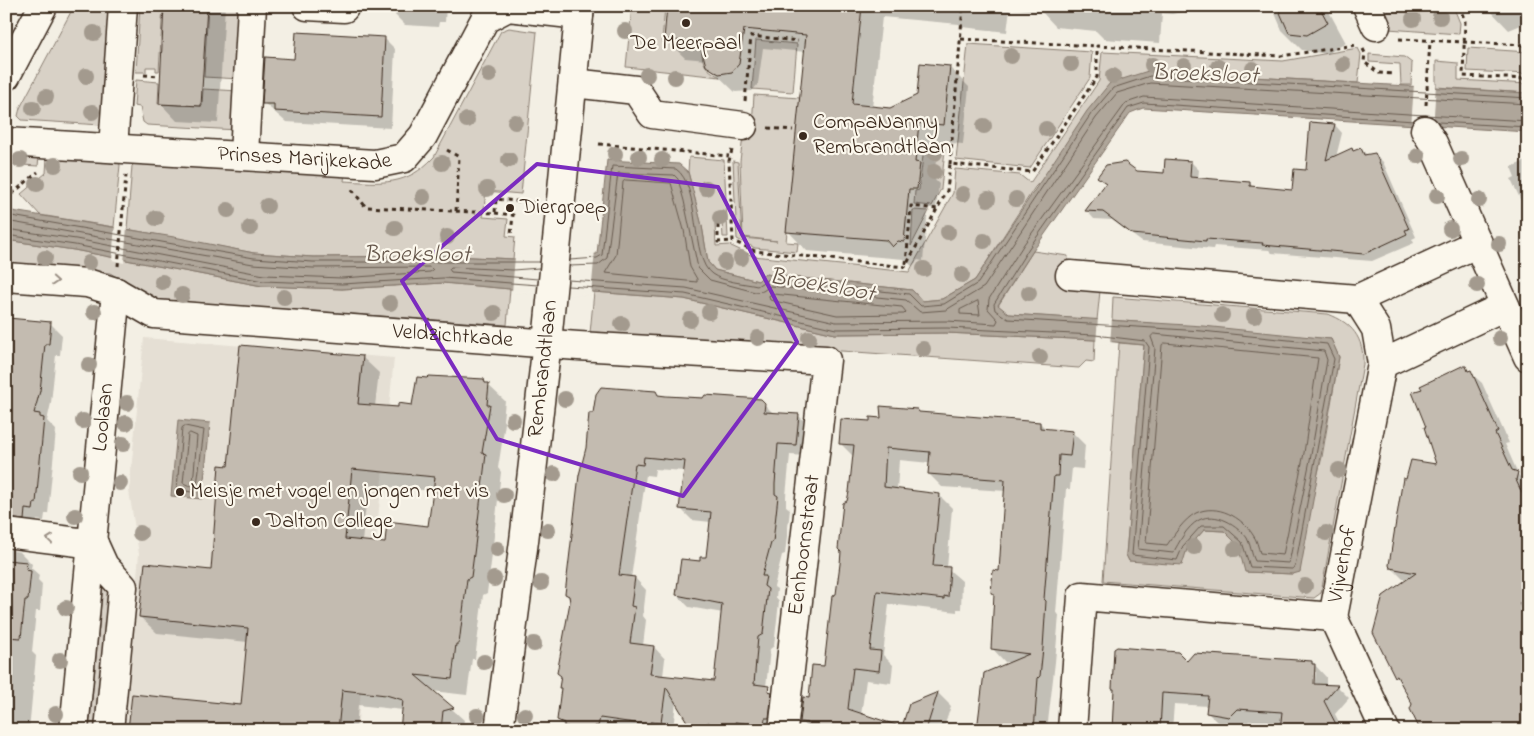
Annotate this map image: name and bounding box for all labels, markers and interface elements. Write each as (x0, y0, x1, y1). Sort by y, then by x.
marker: De Meerpaal (680, 17, 692, 29)
place label: De Meerpaal (630, 28, 741, 60)
water label: Broeksloot (1151, 56, 1261, 94)
place label: CompaNanny Rembrandtlaan (813, 107, 951, 164)
marker: CompaNanny Rembrandtlaan (797, 130, 809, 142)
street label: Prinses Marijkekade (216, 139, 395, 181)
place label: Diergroep (519, 192, 607, 225)
marker: Diergroep (504, 202, 516, 214)
water label: Broeksloot (364, 238, 472, 273)
water label: Broeksloot (766, 260, 879, 313)
one-way arrow (51, 275, 59, 286)
street label: Rembrandtlaan (520, 298, 567, 439)
street label: Veldzichtkade (390, 316, 514, 357)
street label: Loolaan (85, 382, 123, 453)
street label: Eenhoornstraat (780, 472, 830, 617)
place label: Meisje met vogel en jongen met vis (190, 476, 489, 509)
marker: Meisje met vogel en jongen met vis (174, 486, 186, 498)
place label: Dalton College (265, 506, 393, 539)
marker: Dalton College (250, 516, 262, 528)
street label: Vijverhof (1320, 522, 1366, 606)
one-way arrow (46, 534, 54, 545)

